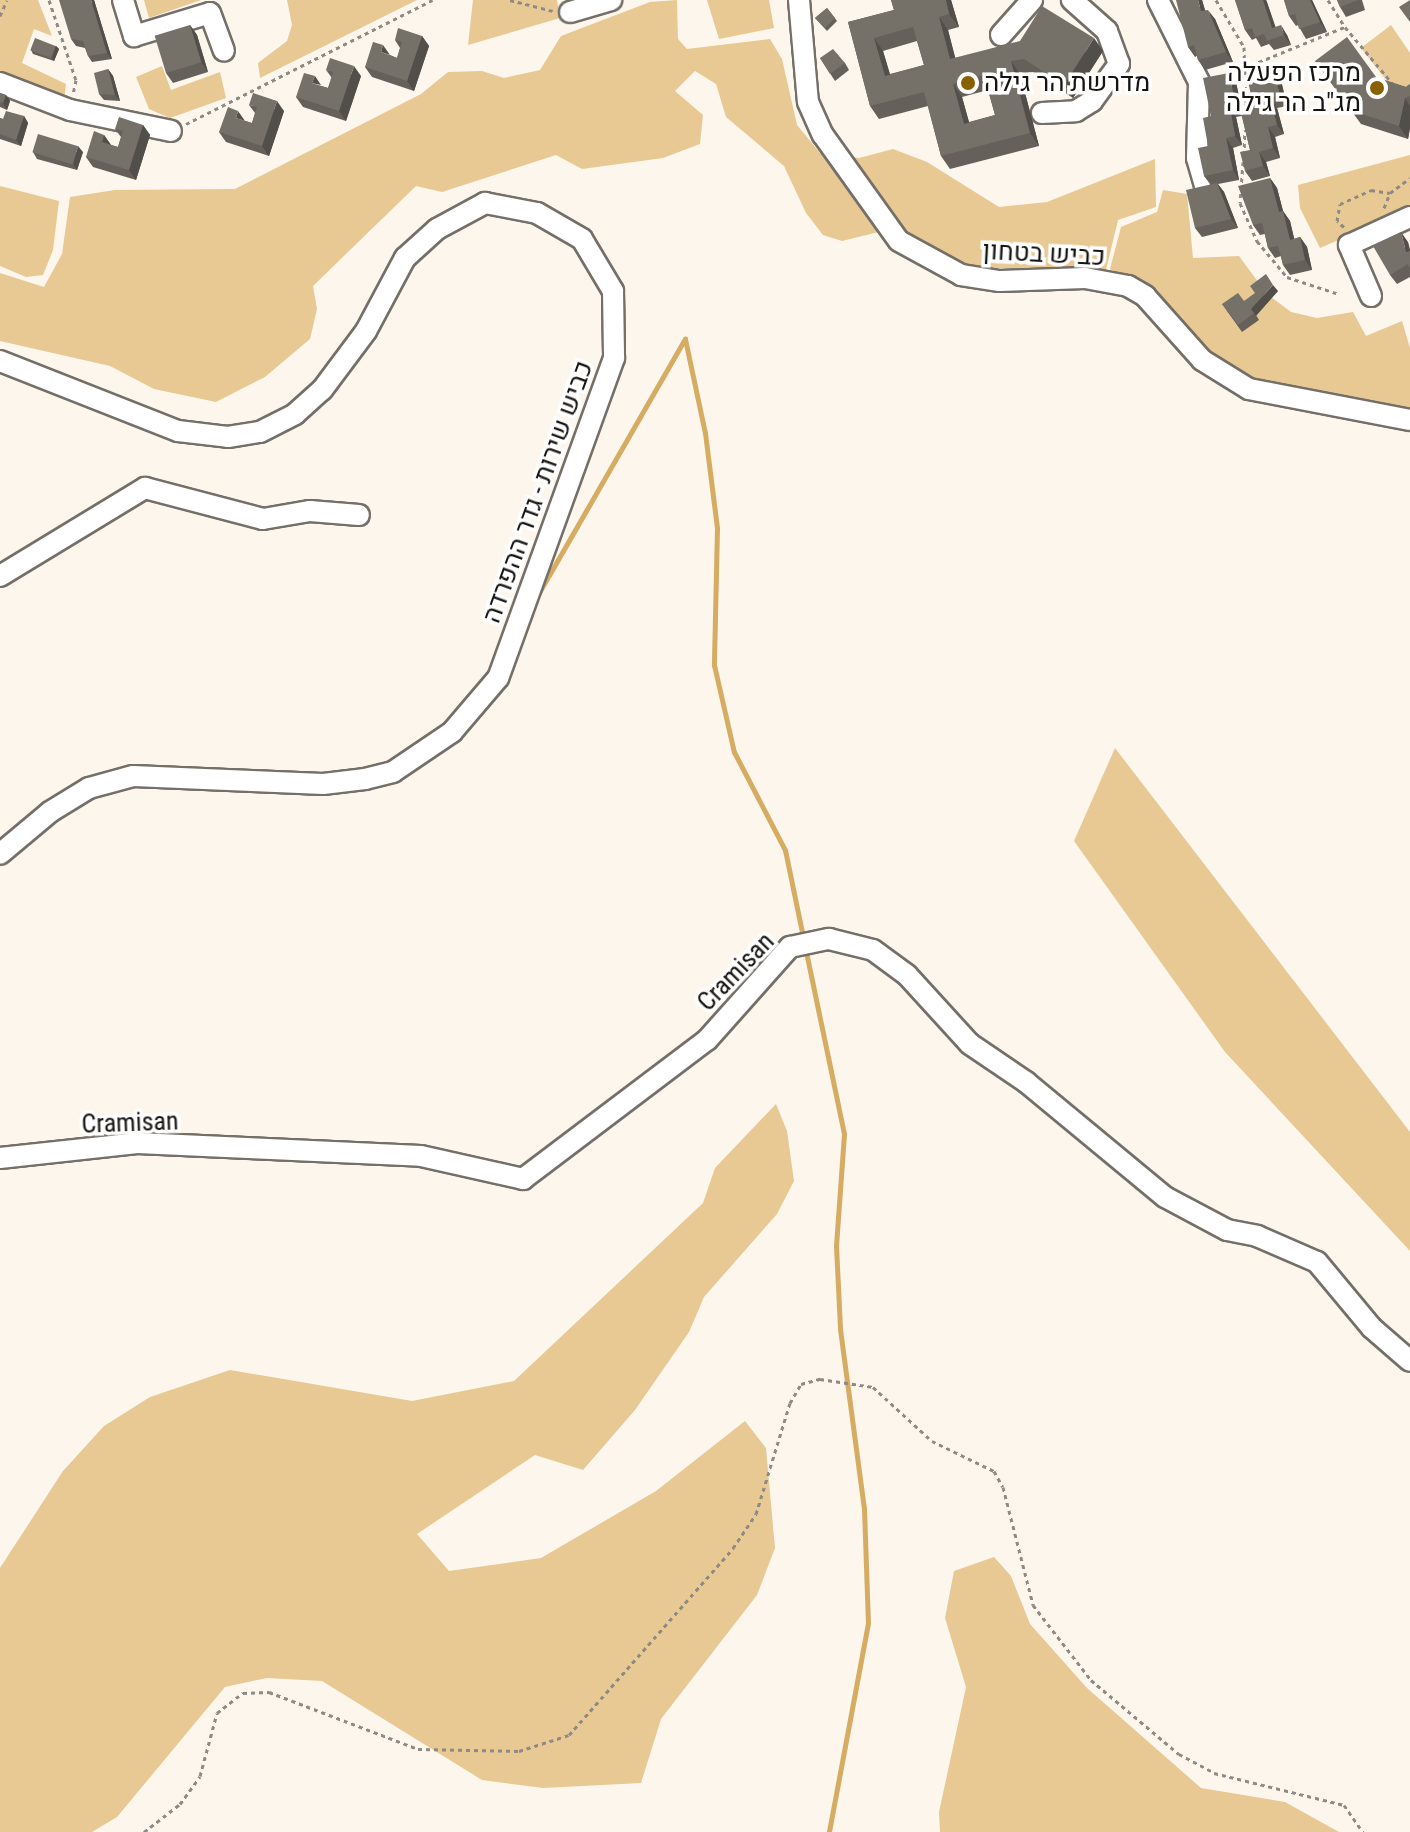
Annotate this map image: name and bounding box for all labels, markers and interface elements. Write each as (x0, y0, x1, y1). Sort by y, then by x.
place label: מרכז הפעלה מג"ב הר גילה (1226, 57, 1361, 118)
place label: מדרשת הר גילה (984, 67, 1150, 99)
marker: מדרשת הר גילה (959, 74, 977, 92)
marker: מרכז הפעלה מג"ב הר גילה (1368, 79, 1386, 97)
street label: כביש בטחון (982, 235, 1106, 273)
street label: כביש שירות - גדר ההפרדה (476, 357, 600, 627)
street label: Cramisan (691, 926, 781, 1018)
street label: Cramisan (81, 1106, 179, 1140)

